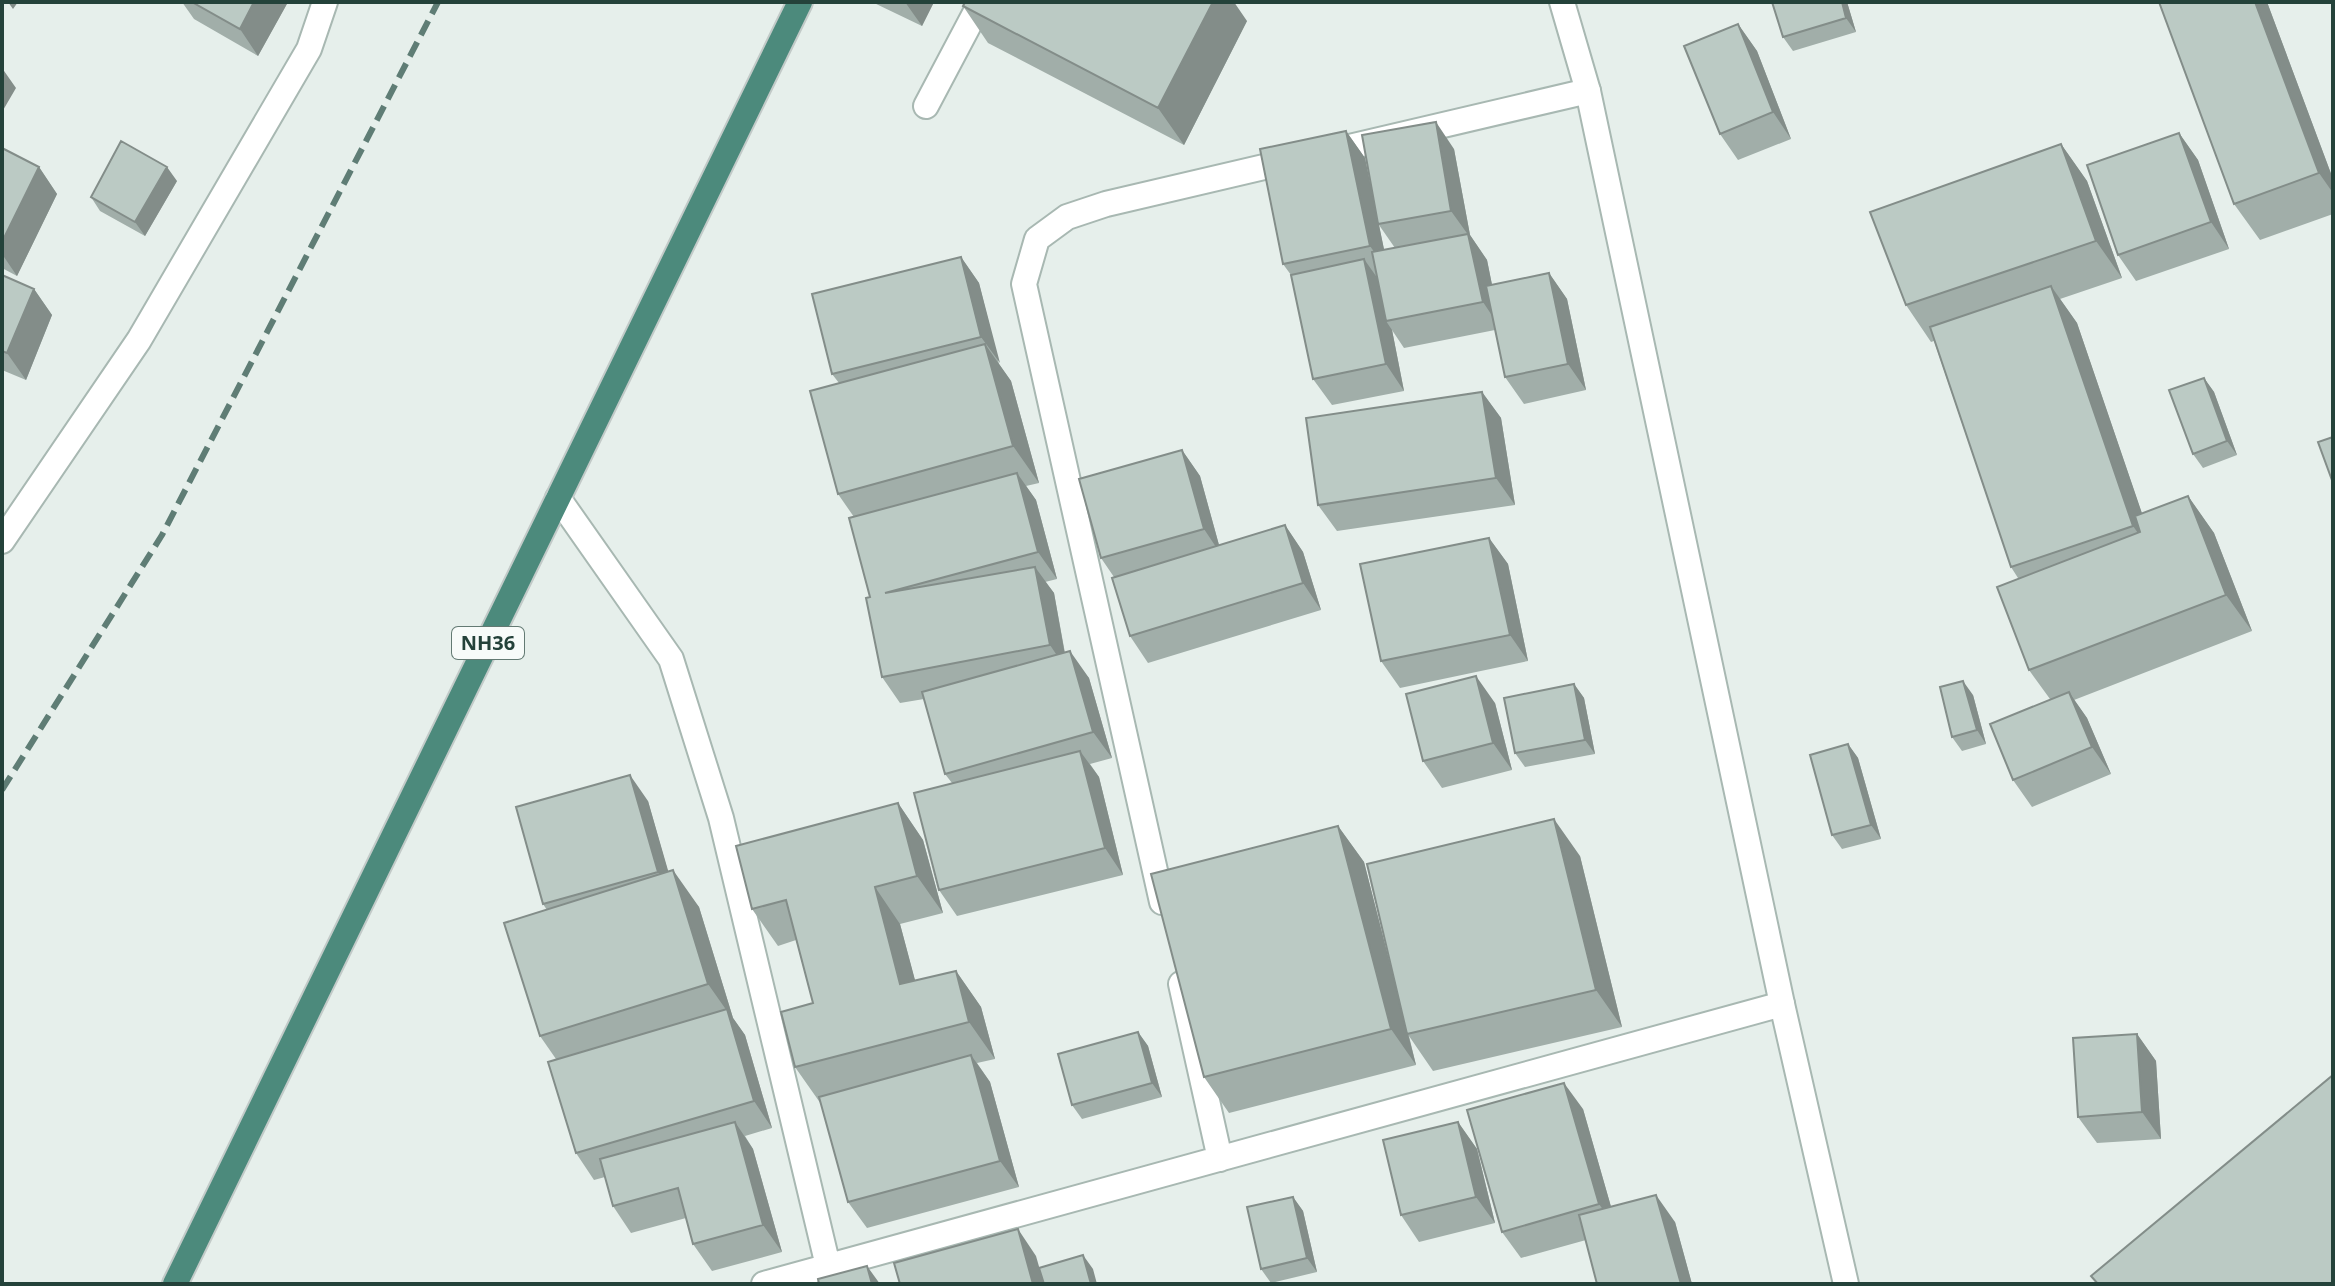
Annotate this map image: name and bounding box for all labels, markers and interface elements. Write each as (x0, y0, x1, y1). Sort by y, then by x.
road number: NH36 (452, 627, 524, 659)

